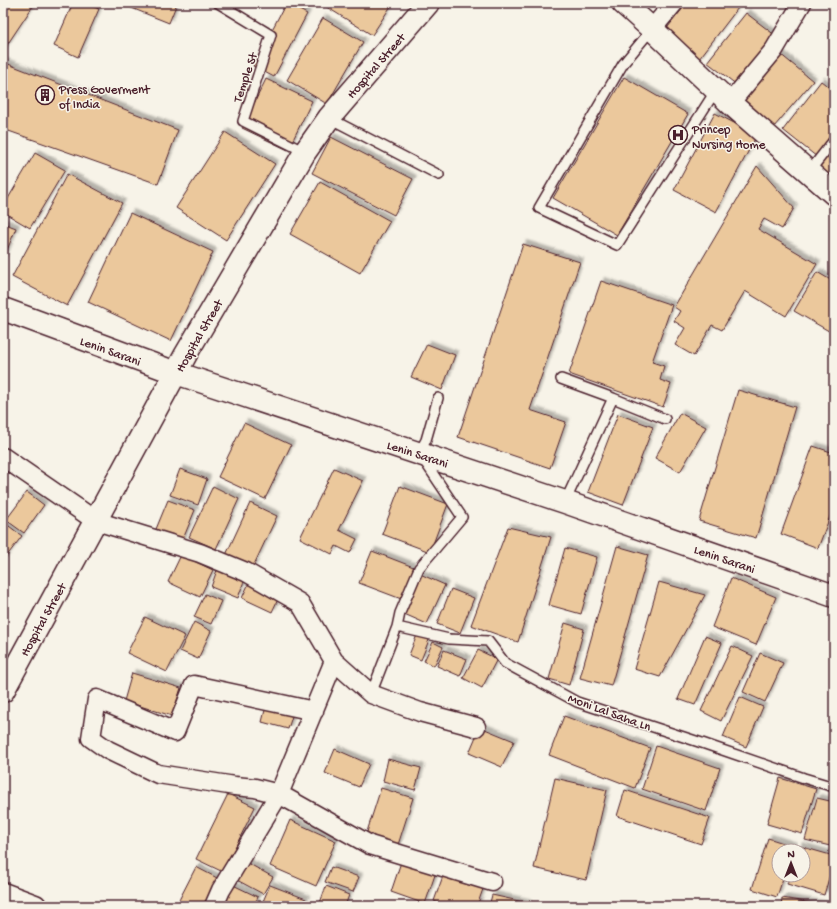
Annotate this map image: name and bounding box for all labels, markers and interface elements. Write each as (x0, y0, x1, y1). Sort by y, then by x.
street label: Hospital Street (345, 30, 410, 102)
street label: Temple St (231, 50, 262, 105)
place label: Press Goverment of India (58, 83, 151, 113)
building icon: Press Goverment of India (34, 84, 56, 106)
place label: Princep Nursing Home (691, 123, 766, 153)
hospital icon: Princep Nursing Home (667, 124, 689, 146)
street label: Hospital Street (173, 296, 228, 375)
street label: Lenin Sarani (78, 334, 143, 370)
street label: Lenin Sarani (385, 438, 450, 472)
street label: Lenin Sarani (692, 543, 757, 578)
street label: Hospital Street (18, 580, 71, 659)
street label: Moni Lal Saha Ln (566, 691, 653, 736)
north arrow (771, 843, 811, 883)
text: N (787, 849, 795, 861)

